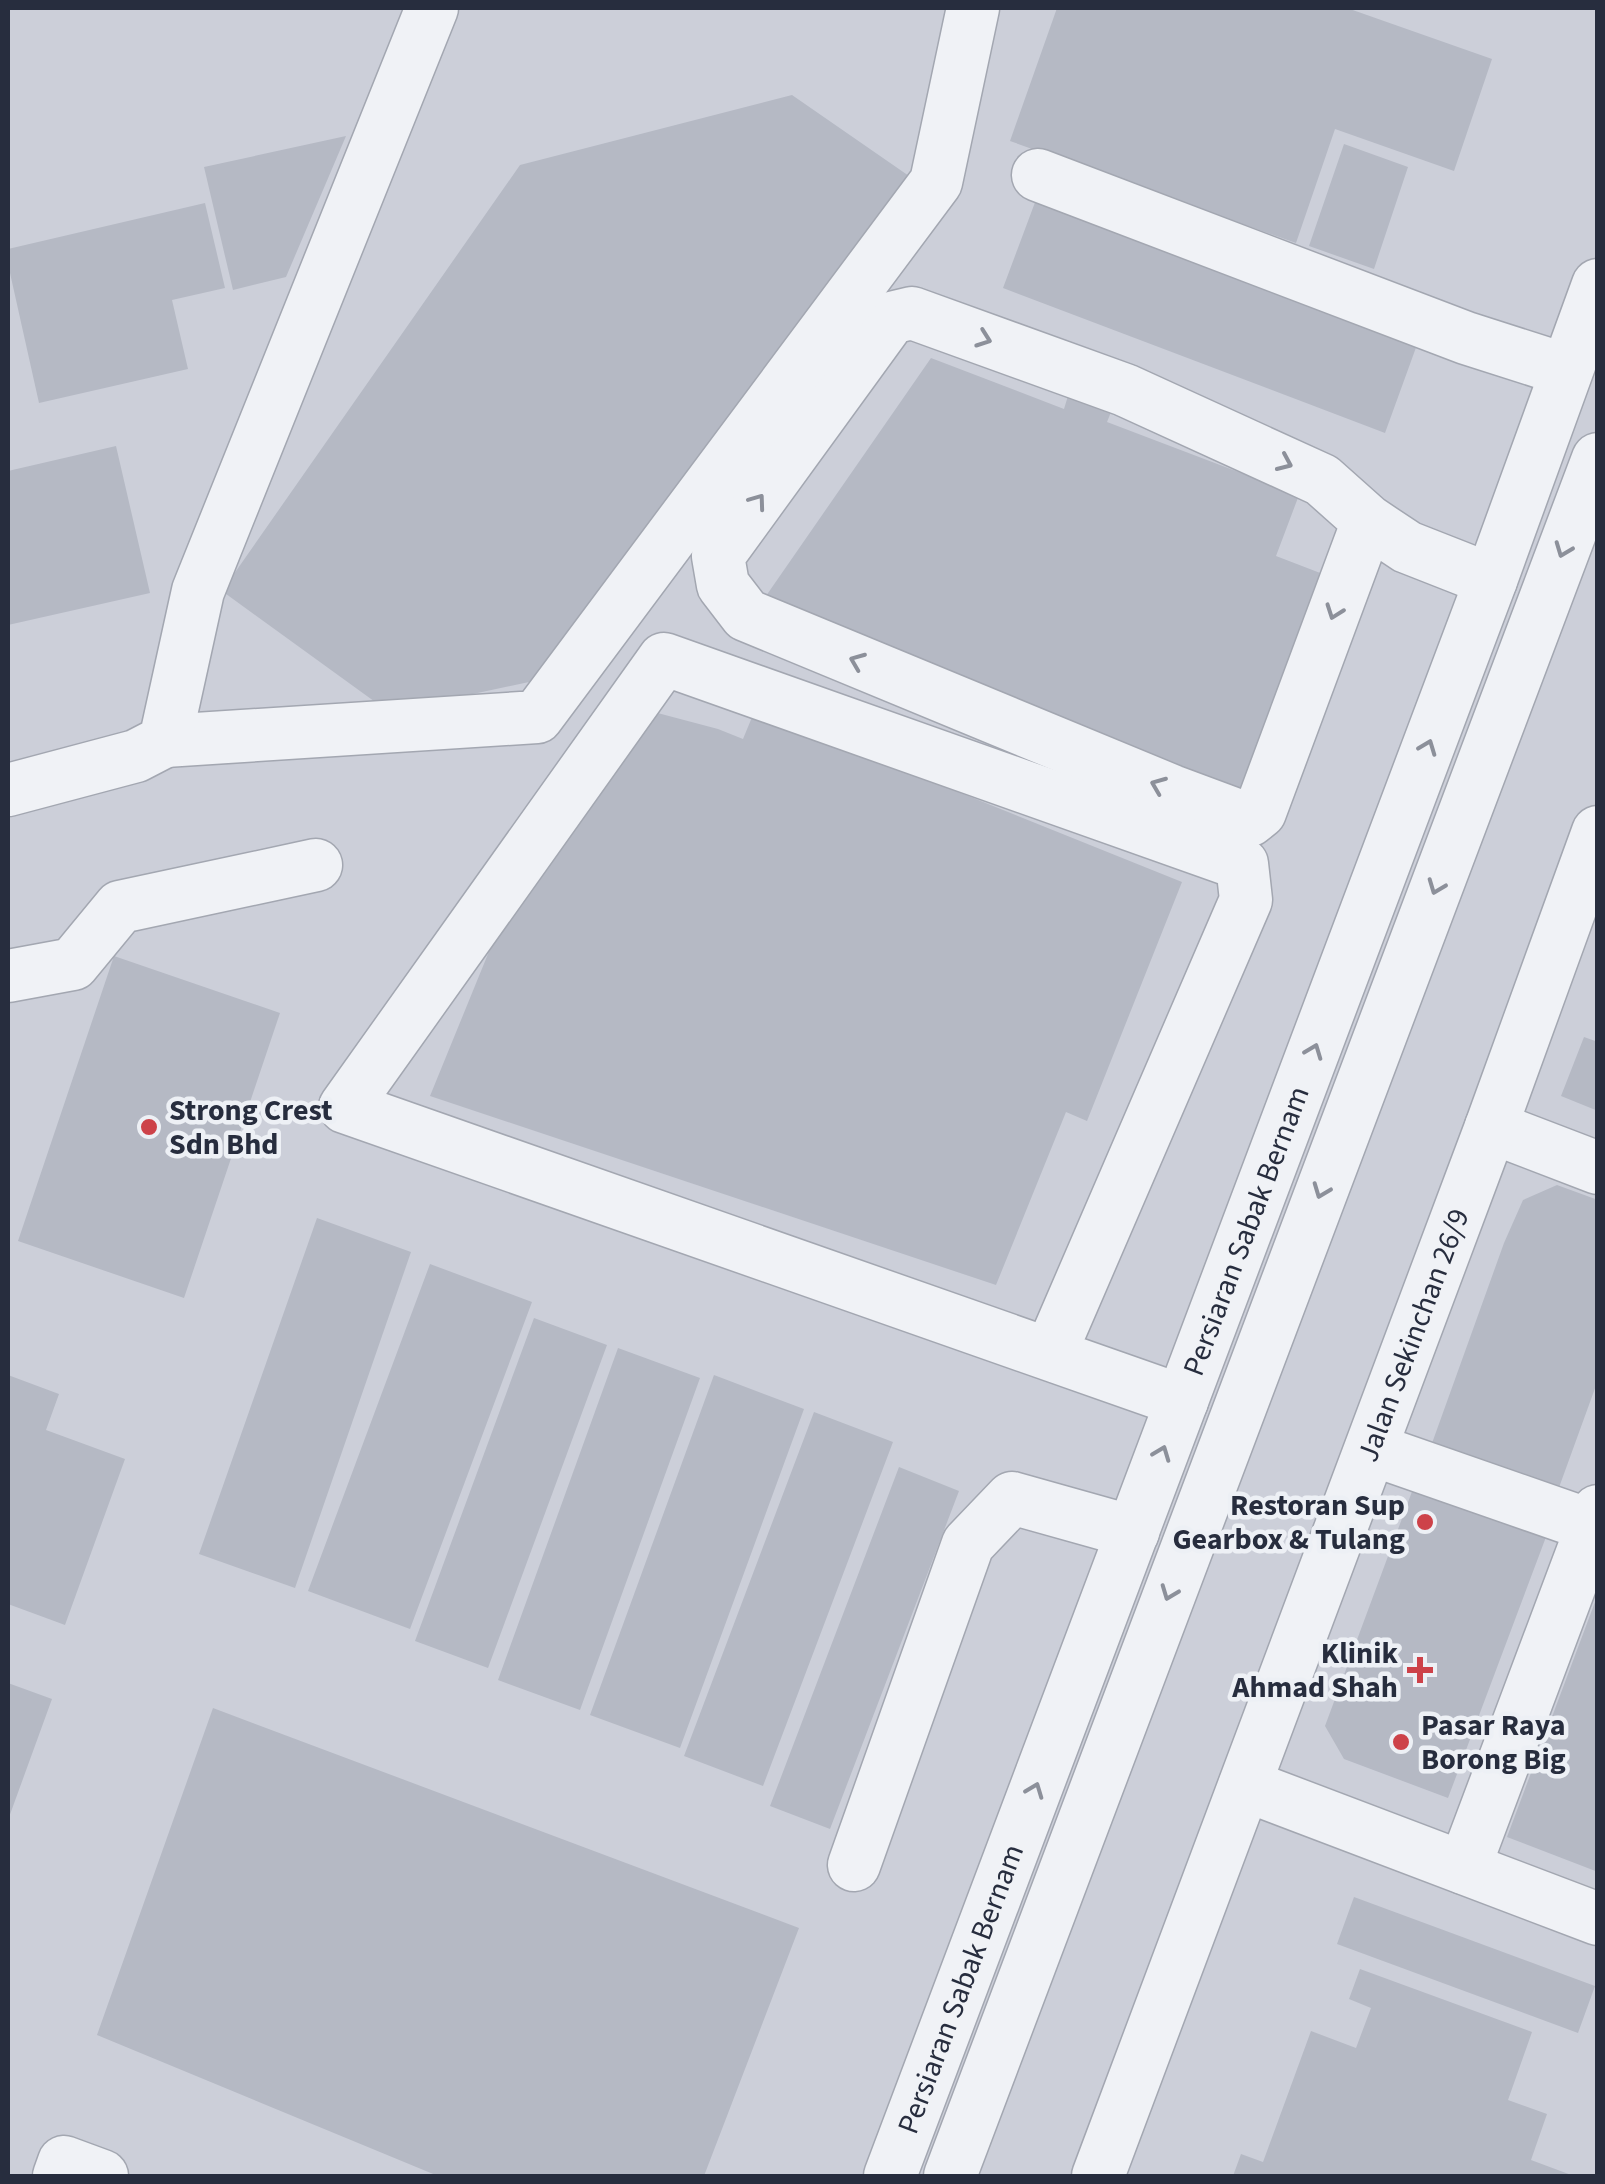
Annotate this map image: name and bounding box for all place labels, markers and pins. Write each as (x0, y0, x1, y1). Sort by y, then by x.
place label: Strong Crest Sdn Bhd (169, 1089, 333, 1166)
marker: Strong Crest Sdn Bhd (138, 1116, 160, 1138)
place label: Restoran Sup Gearbox & Tulang (1172, 1484, 1405, 1561)
marker: Restoran Sup Gearbox & Tulang (1414, 1511, 1436, 1533)
place label: Klinik Ahmad Shah (1231, 1632, 1399, 1709)
marker: Klinik Ahmad Shah (1407, 1657, 1433, 1683)
place label: Pasar Raya Borong Big (1421, 1704, 1566, 1781)
marker: Pasar Raya Borong Big (1390, 1731, 1412, 1753)

